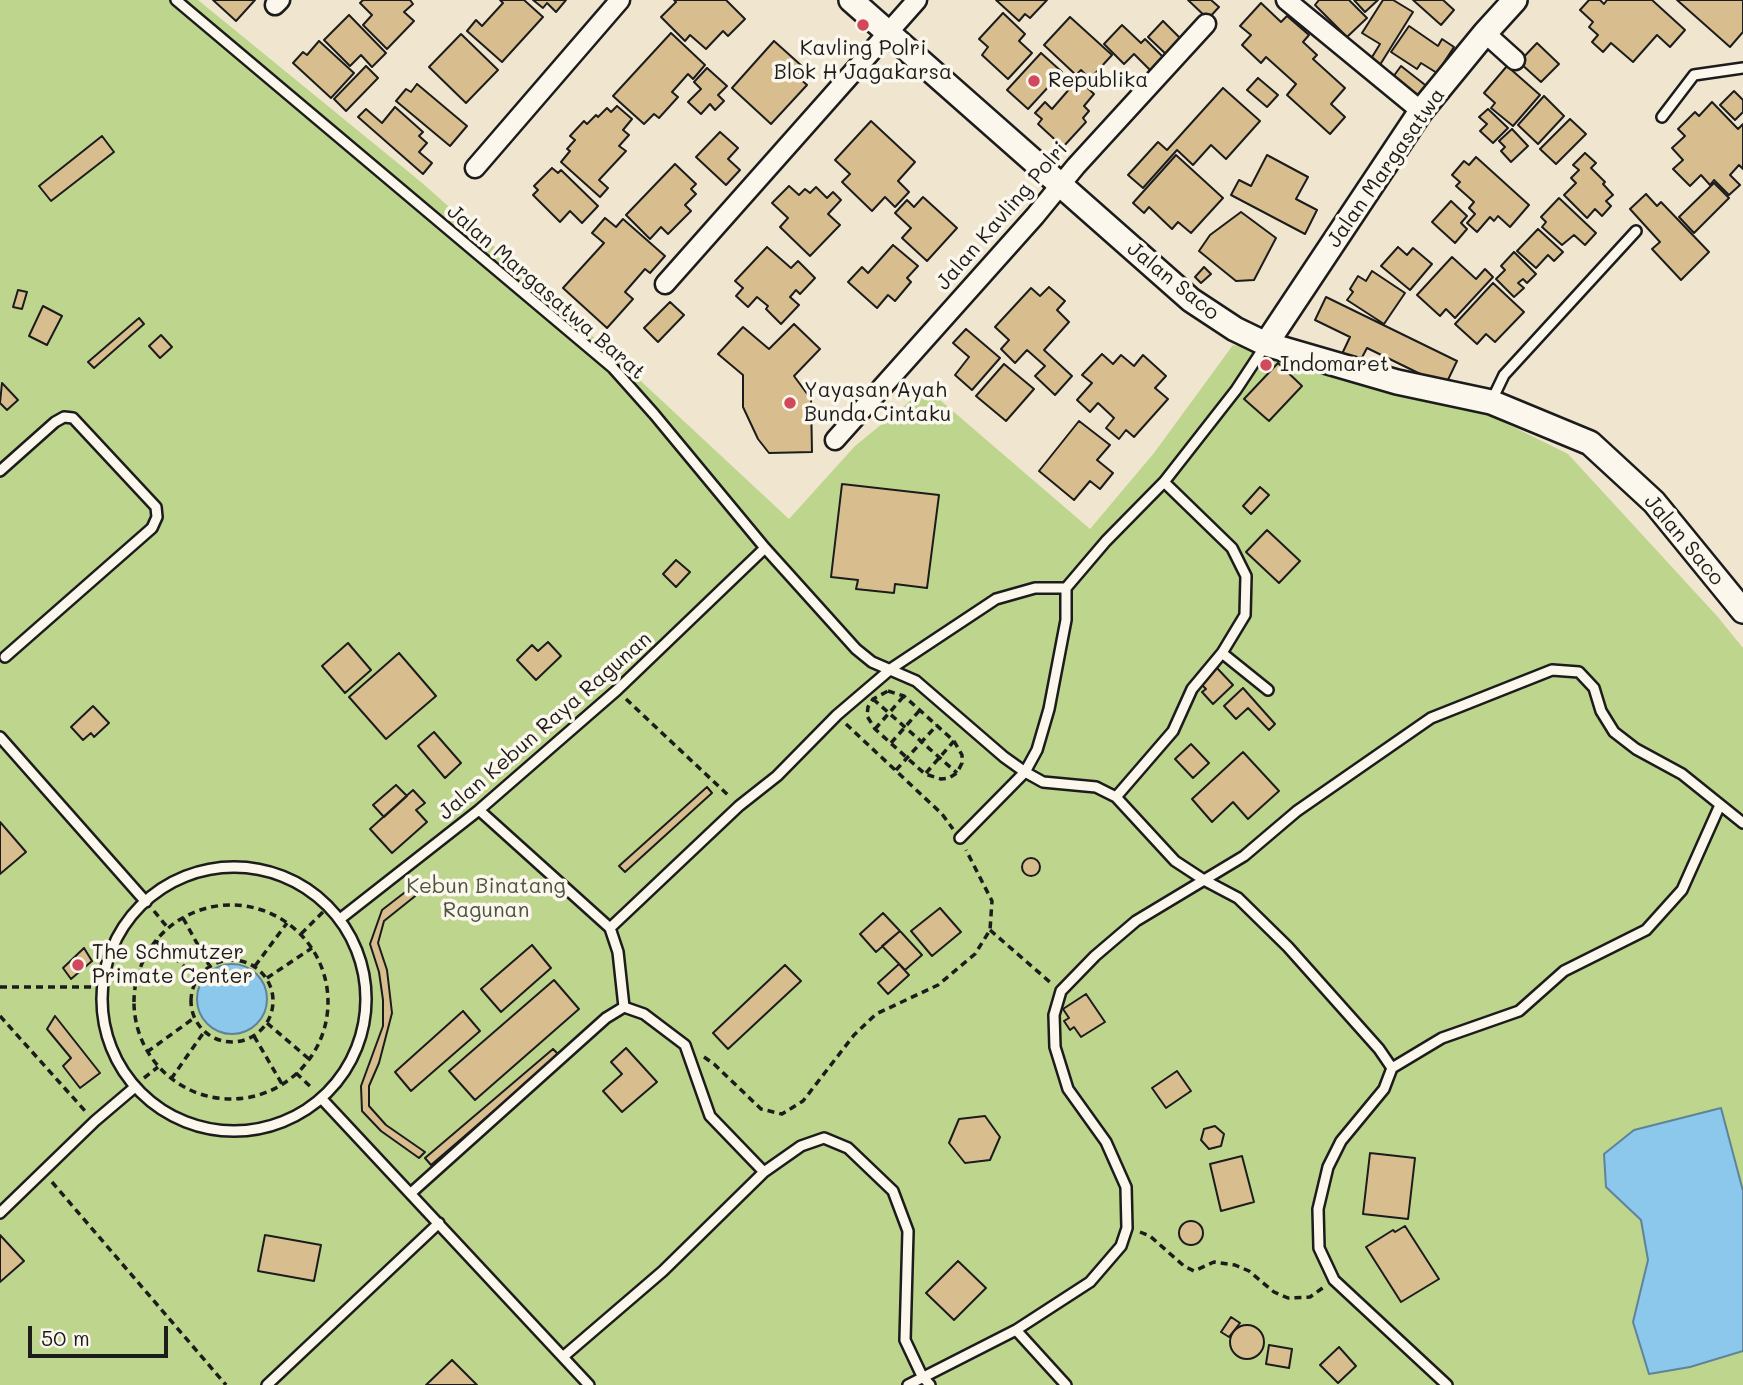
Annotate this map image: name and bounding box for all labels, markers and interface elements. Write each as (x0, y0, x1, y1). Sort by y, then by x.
marker: Kavling Polri Blok H Jagakarsa (855, 17, 871, 33)
place label: Kavling Polri Blok H Jagakarsa (774, 36, 952, 86)
place label: Republika (1048, 68, 1148, 94)
marker: Republika (1026, 73, 1042, 89)
street label: Jalan Margasatwa (1322, 83, 1450, 253)
street label: Jalan Kavling Polri (931, 137, 1073, 295)
street label: Jalan Margasatwa Barat (442, 199, 650, 385)
street label: Jalan Saco (1122, 236, 1224, 326)
place label: Indomaret (1280, 352, 1389, 378)
marker: Indomaret (1258, 357, 1274, 373)
place label: Yayasan Ayah Bunda Cintaku (804, 378, 951, 428)
marker: Yayasan Ayah Bunda Cintaku (782, 395, 798, 411)
street label: Jalan Saco (1639, 489, 1729, 591)
street label: Jalan Kebun Raya Ragunan (433, 627, 657, 825)
park label: Kebun Binatang Ragunan (406, 874, 566, 924)
place label: The Schmutzer Primate Center (92, 940, 253, 990)
marker: The Schmutzer Primate Center (70, 957, 86, 973)
scale bar (32, 1312, 172, 1356)
text: 50 m (41, 1324, 90, 1351)

